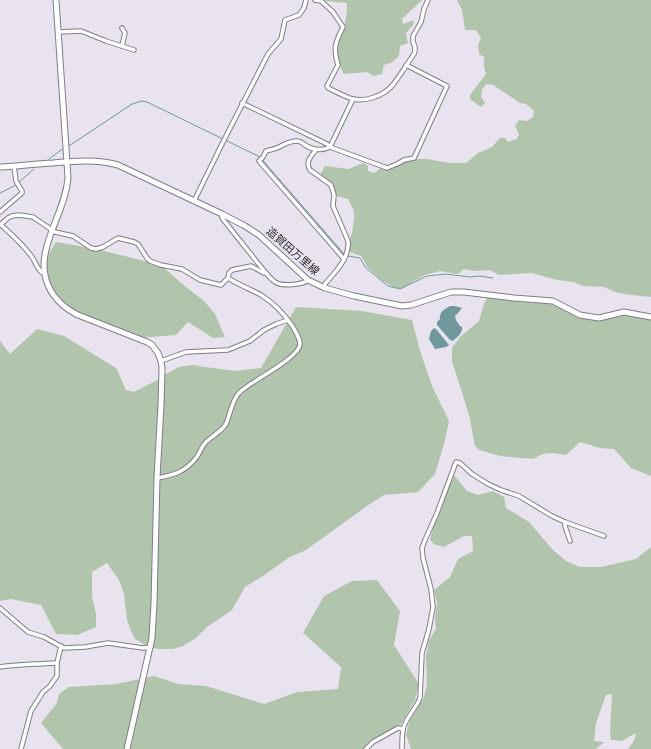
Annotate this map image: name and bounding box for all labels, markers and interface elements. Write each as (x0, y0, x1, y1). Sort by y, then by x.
street label: 造賀田万里線 (264, 224, 322, 278)

